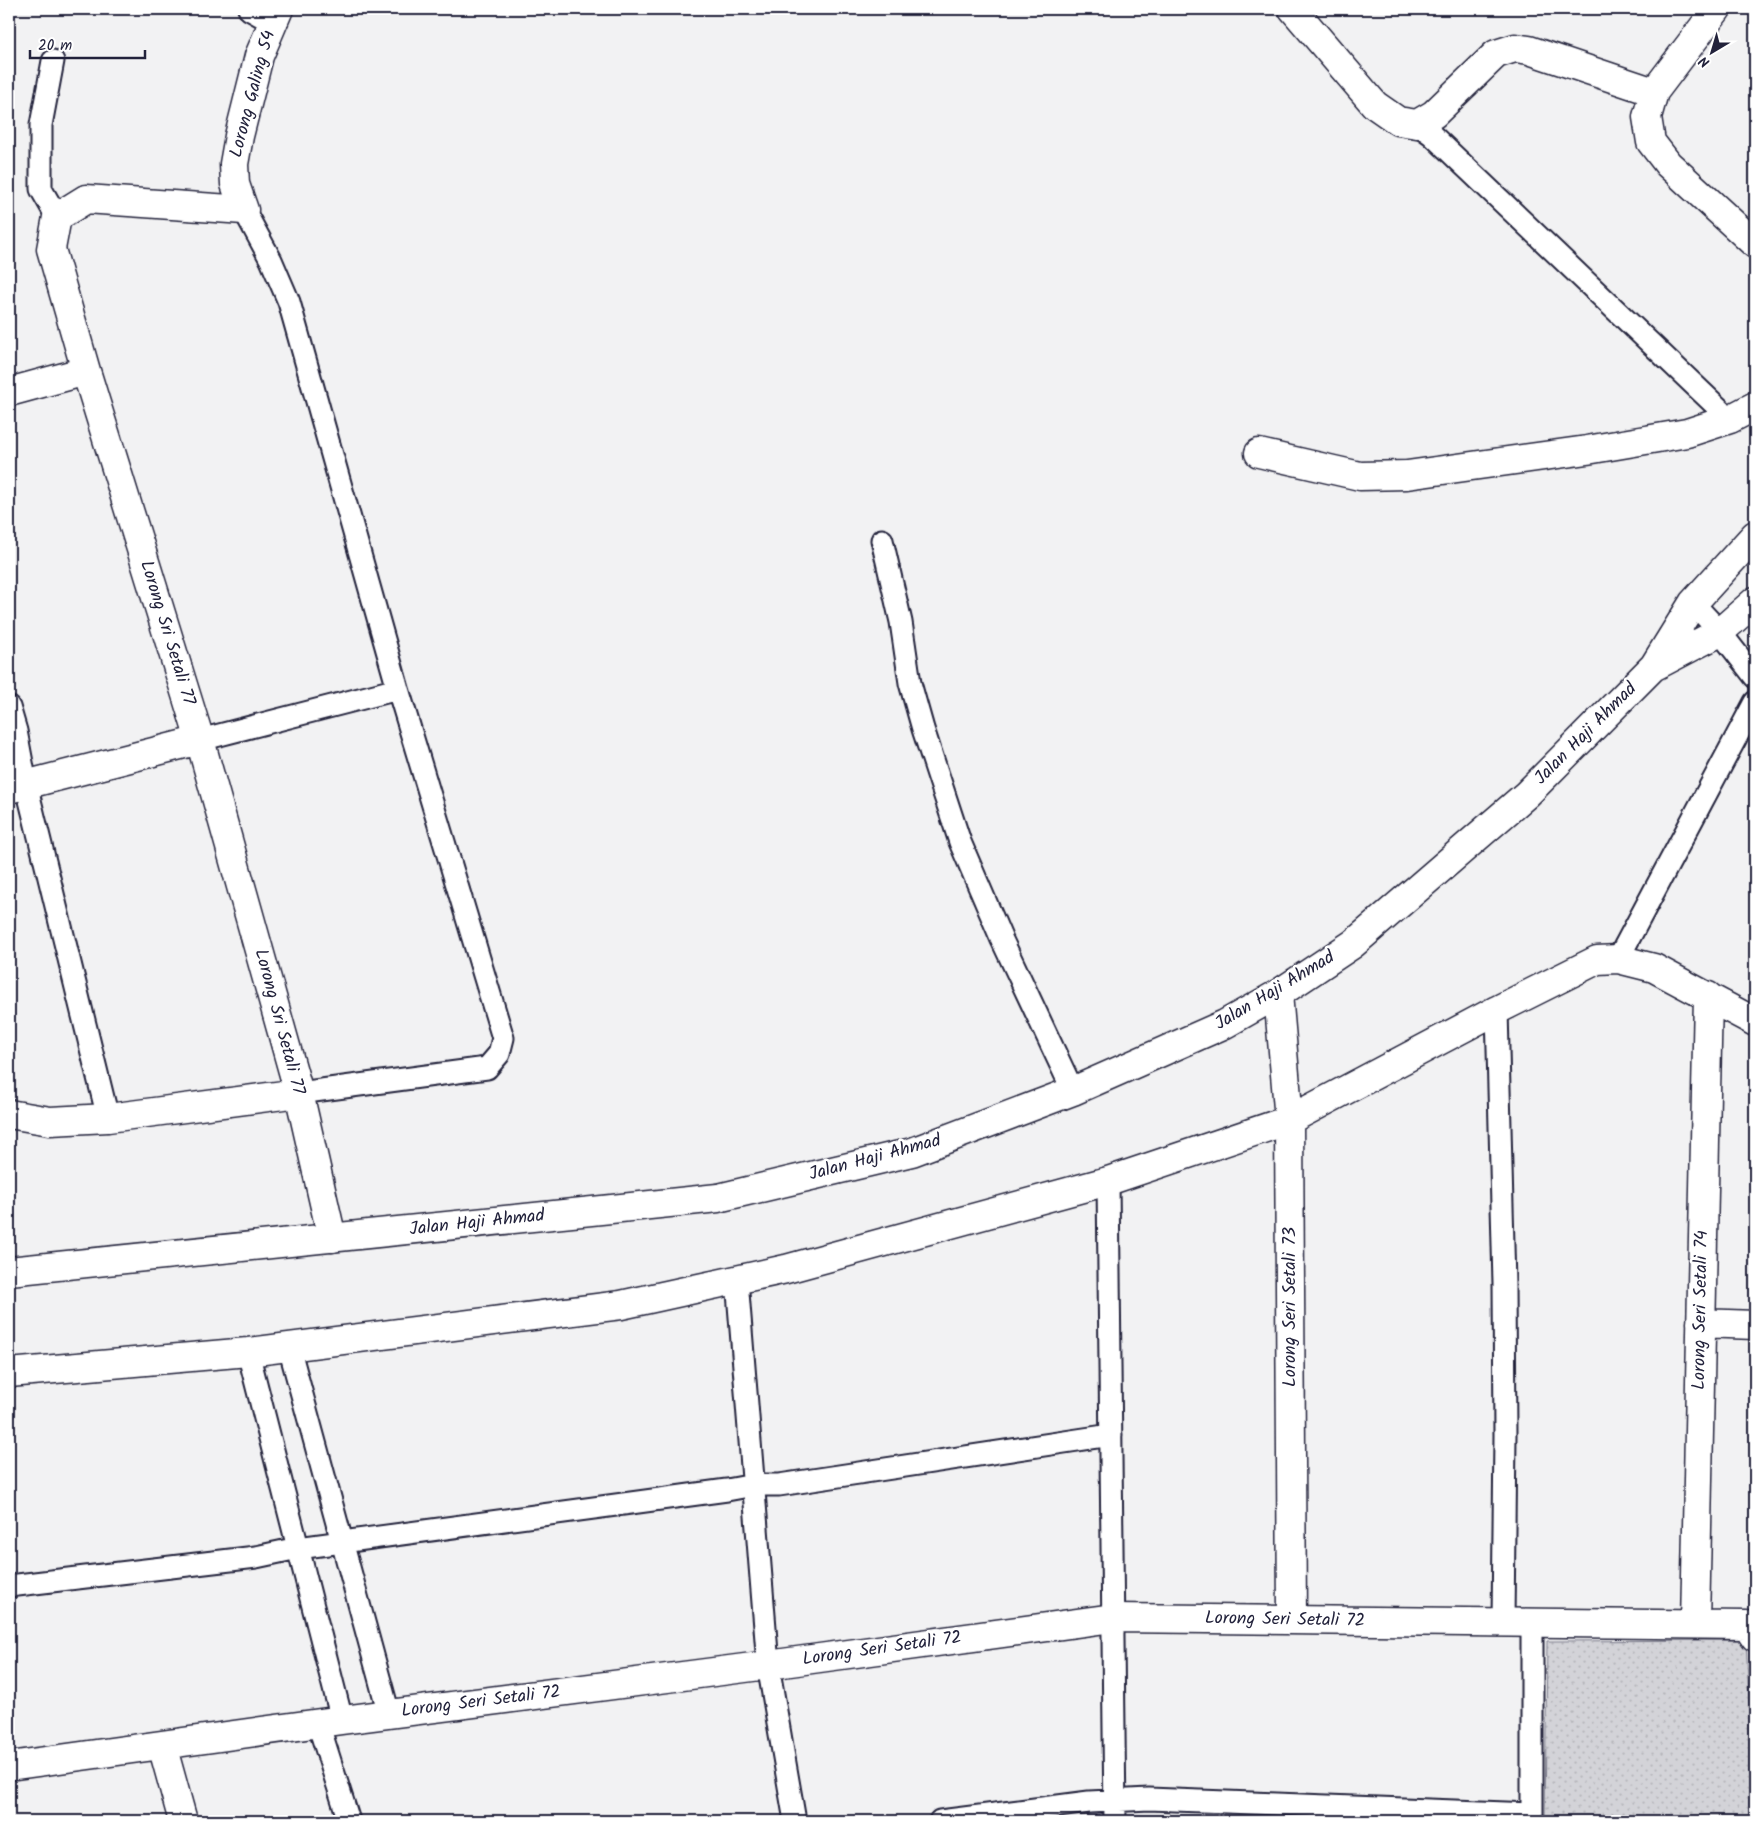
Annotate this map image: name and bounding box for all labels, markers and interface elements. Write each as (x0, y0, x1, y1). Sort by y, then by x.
street label: Lorong Galing 54 (222, 27, 284, 161)
scale bar (30, 28, 145, 60)
north arrow (1686, 28, 1736, 78)
text: 20 m (38, 34, 72, 58)
text: N (1694, 50, 1715, 73)
street label: Lorong Sri Setali 77 (131, 557, 203, 710)
street label: Jalan Haji Ahmad (1528, 675, 1645, 792)
street label: Jalan Haji Ahmad (1209, 943, 1341, 1038)
street label: Lorong Sri Setali 77 (246, 946, 313, 1099)
street label: Jalan Haji Ahmad (806, 1126, 945, 1190)
street label: Jalan Haji Ahmad (408, 1201, 547, 1244)
street label: Lorong Seri Setali 73 (1276, 1227, 1305, 1387)
street label: Lorong Seri Setali 74 (1685, 1230, 1717, 1390)
street label: Lorong Seri Setali 72 (1205, 1604, 1365, 1636)
street label: Lorong Seri Setali 72 (801, 1623, 963, 1675)
street label: Lorong Seri Setali 72 (400, 1678, 562, 1726)

